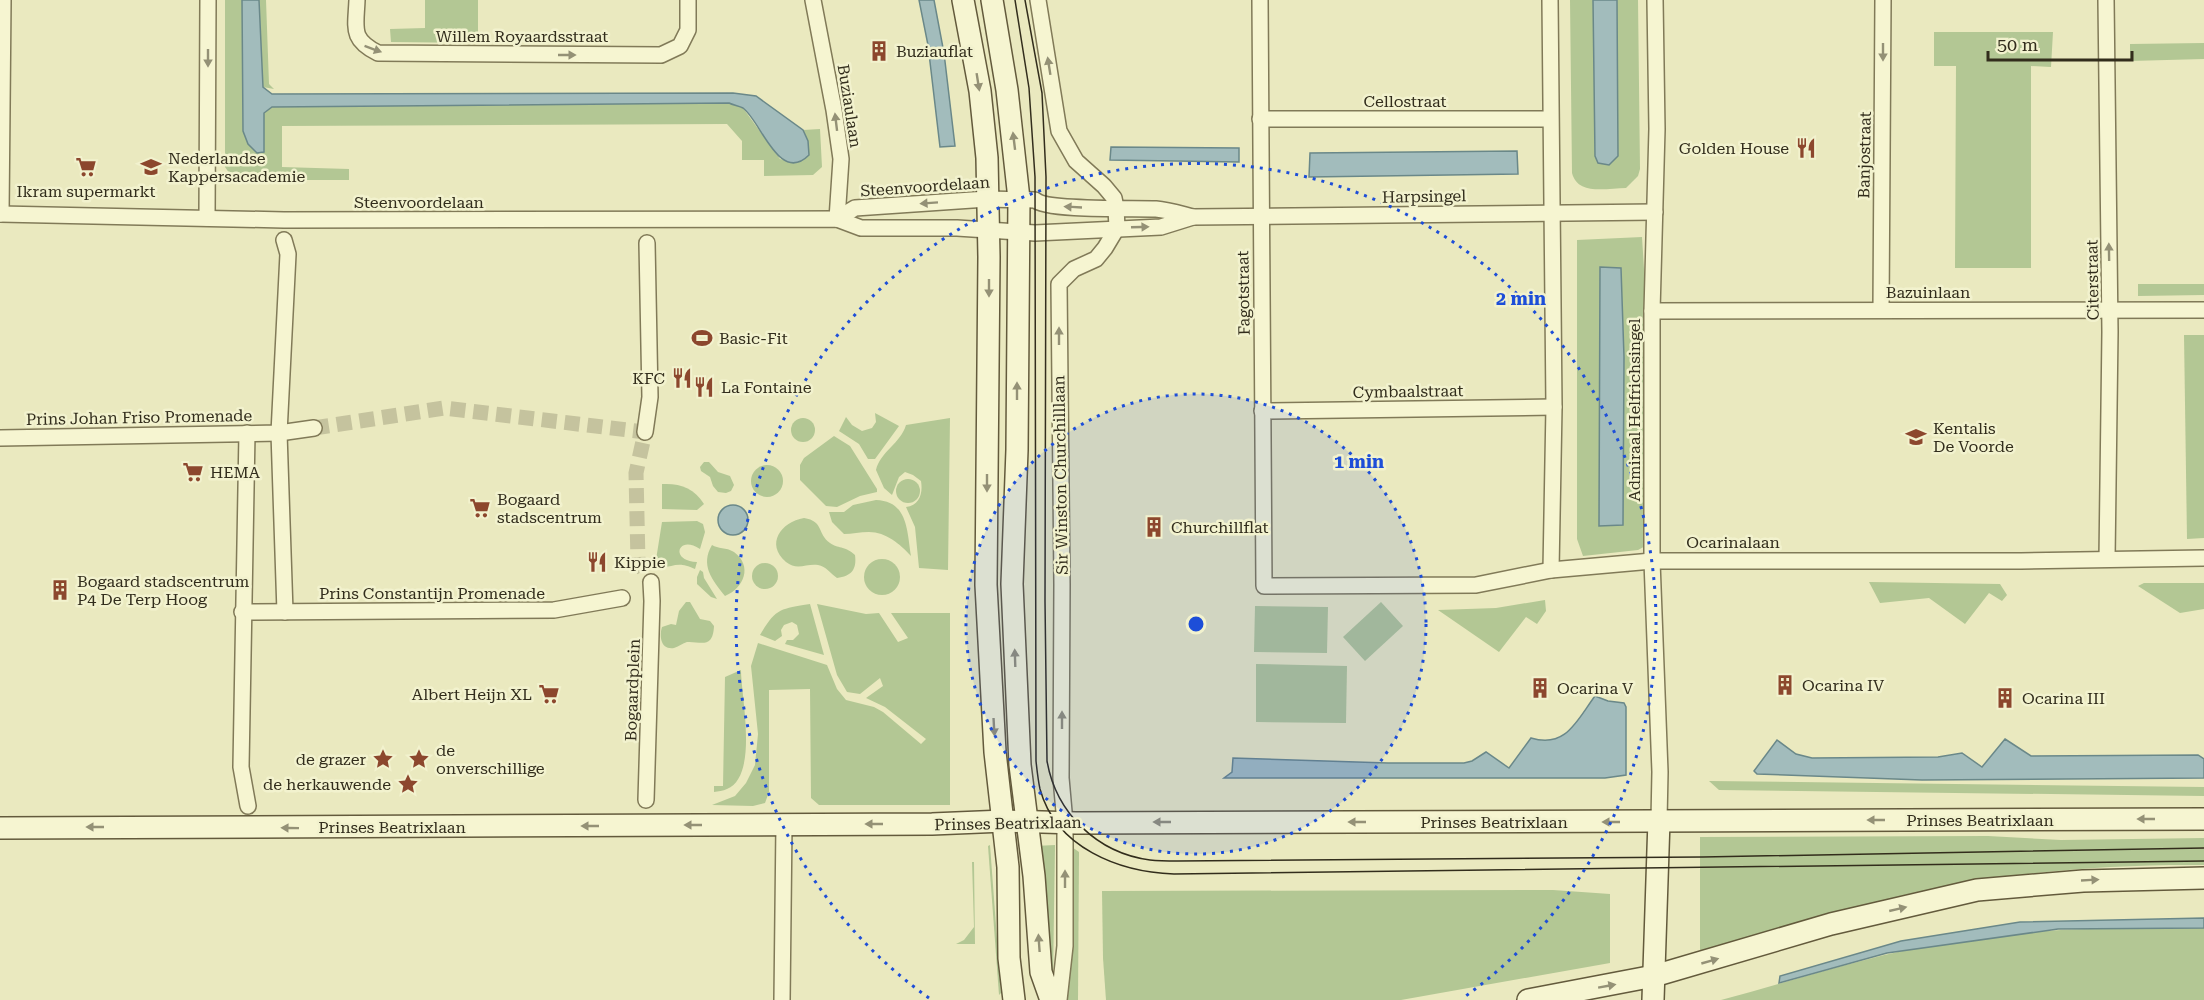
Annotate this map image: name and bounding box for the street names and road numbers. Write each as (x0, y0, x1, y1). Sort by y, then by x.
street label: Willem Royaardsstraat (436, 27, 608, 46)
street label: Buziaulaan (834, 63, 865, 149)
street label: Cellostraat (1364, 92, 1446, 111)
street label: Banjostraat (1854, 111, 1875, 199)
street label: Steenvoordelaan (860, 172, 990, 201)
street label: Harpsingel (1382, 186, 1466, 207)
street label: Steenvoordelaan (354, 193, 484, 212)
street label: Citerstraat (2082, 239, 2103, 321)
street label: Fagotstraat (1233, 250, 1254, 336)
street label: Bazuinlaan (1886, 283, 1970, 302)
street label: Admiraal Helfrichsingel (1625, 319, 1644, 501)
street label: Sir Winston Churchilllaan (1049, 375, 1072, 575)
street label: Cymbaalstraat (1352, 381, 1464, 402)
street label: Prins Johan Friso Promenade (26, 406, 253, 429)
street label: Ocarinalaan (1686, 533, 1780, 552)
street label: Prins Constantijn Promenade (319, 584, 545, 603)
street label: Bogaardplein (621, 638, 644, 742)
street label: Prinses Beatrixlaan (1906, 811, 2054, 830)
street label: Prinses Beatrixlaan (934, 813, 1082, 834)
street label: Prinses Beatrixlaan (1420, 813, 1568, 832)
street label: Prinses Beatrixlaan (318, 818, 466, 837)

